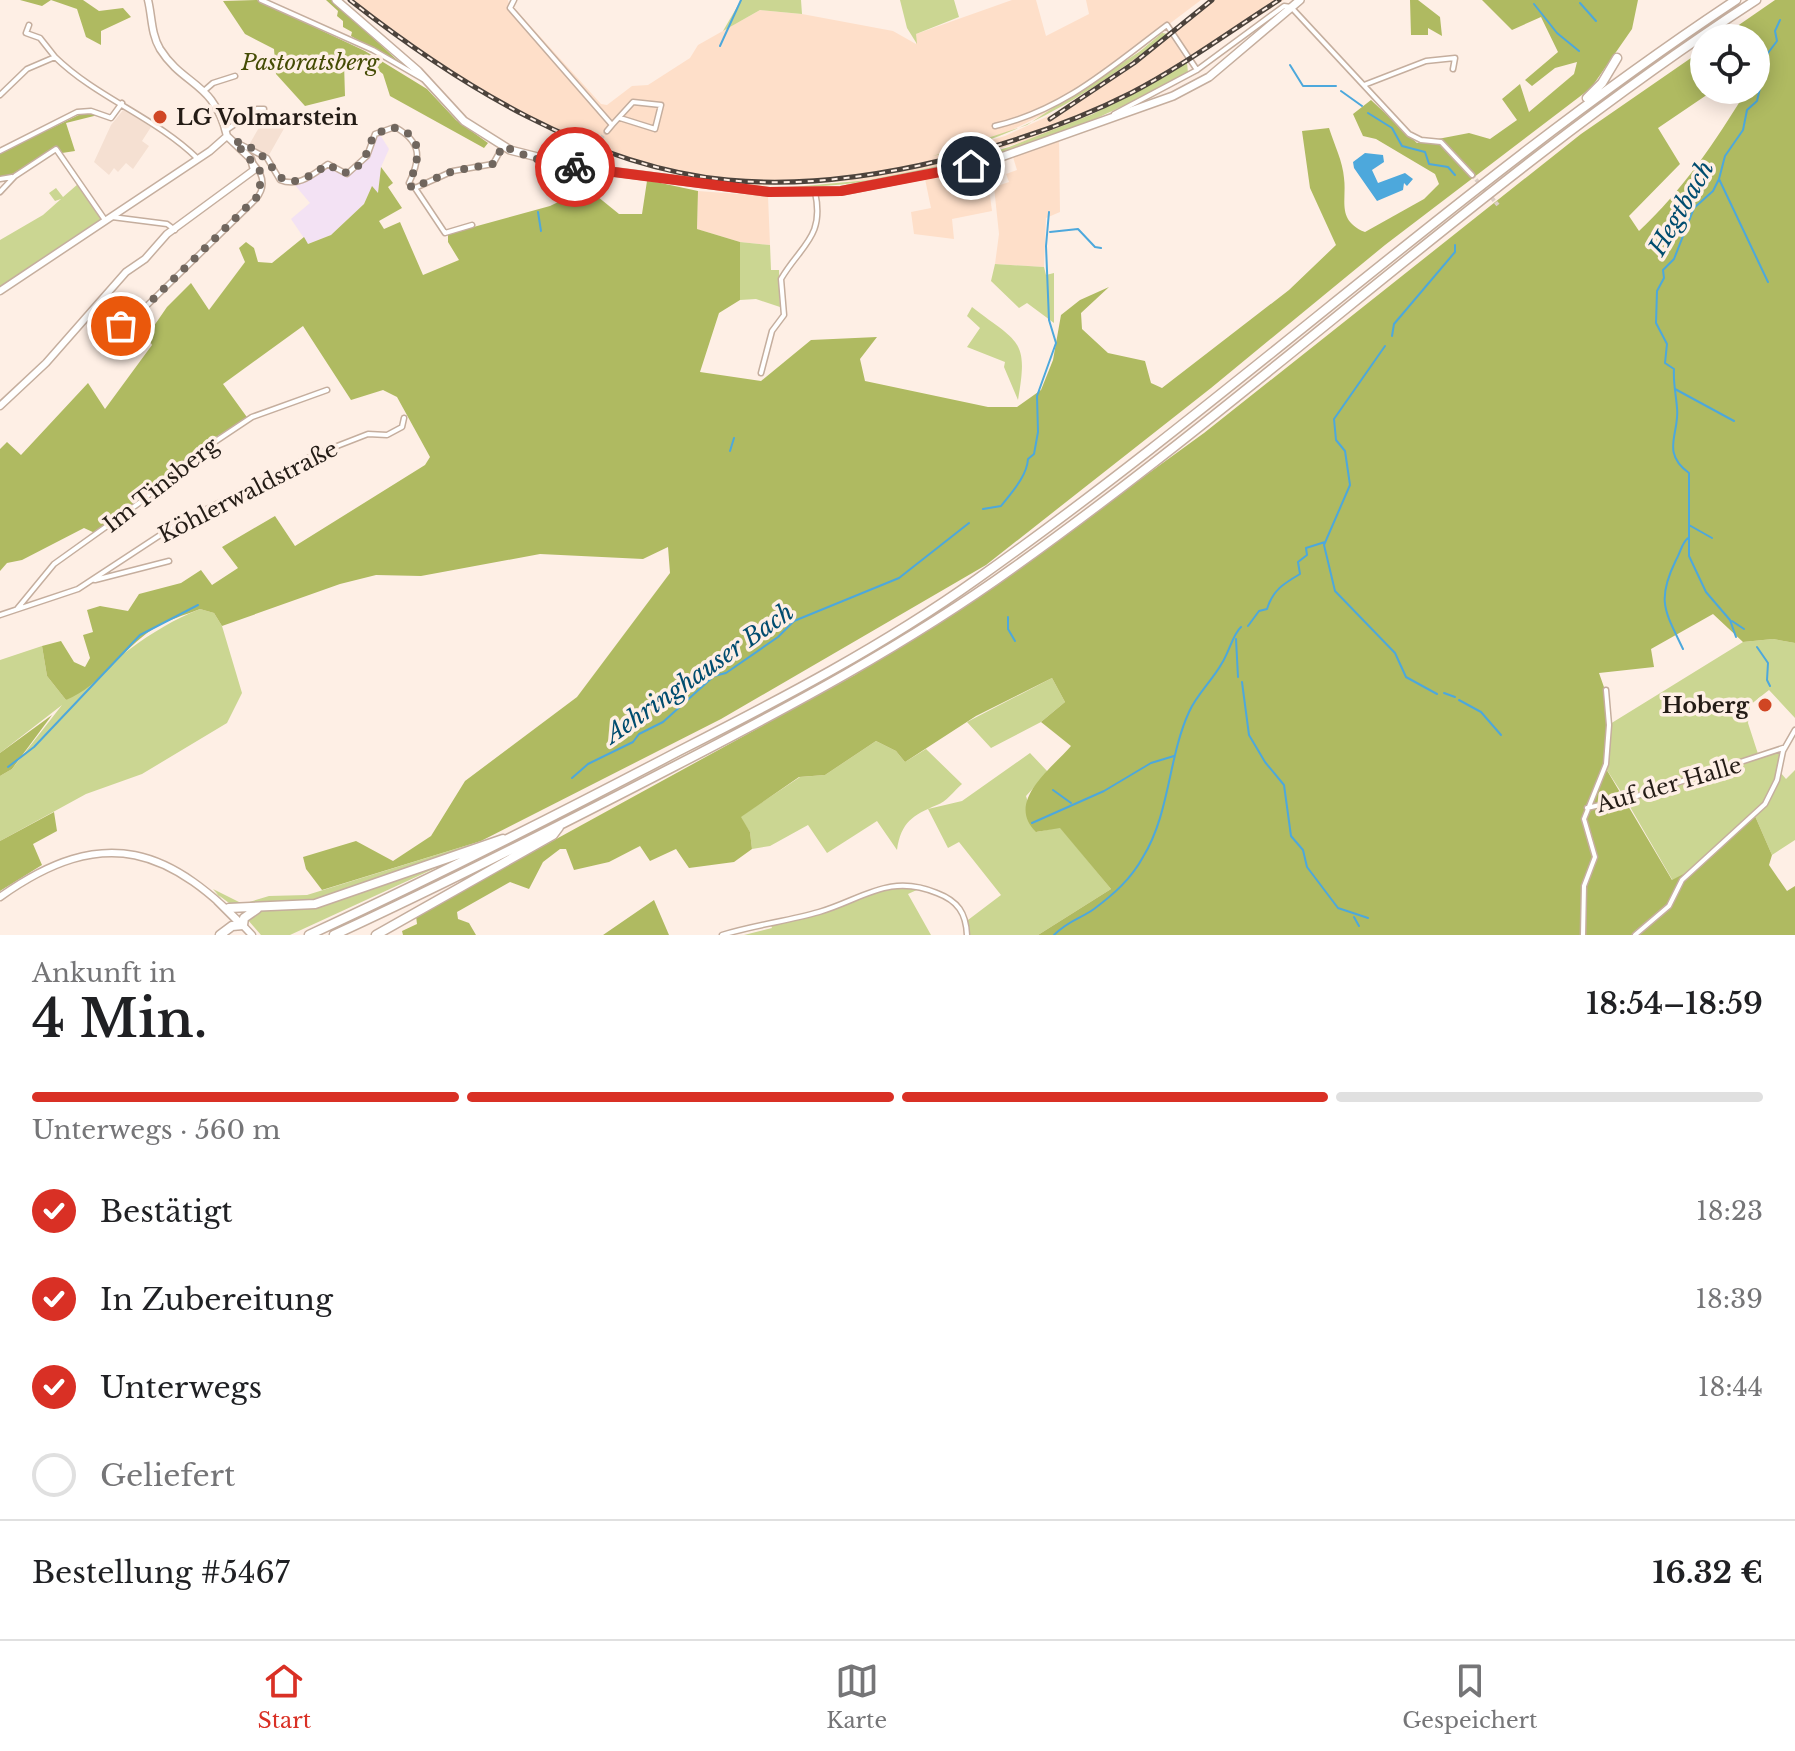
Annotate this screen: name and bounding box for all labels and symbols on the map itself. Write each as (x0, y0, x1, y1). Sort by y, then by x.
park label: Pastoratsberg (240, 49, 381, 76)
place label: LG Volmarstein (176, 104, 358, 131)
marker: LG Volmarstein (151, 108, 169, 126)
courier (535, 127, 615, 207)
pin (937, 132, 1005, 200)
water label: Hegtbach (1642, 155, 1720, 261)
pin (87, 292, 155, 360)
street label: Im Tinsberg (98, 431, 225, 538)
street label: Köhlerwaldstraße (154, 435, 342, 549)
water label: Aehringhauser Bach (597, 597, 799, 751)
place label: Hoberg (1662, 692, 1750, 719)
marker: Hoberg (1756, 696, 1774, 714)
street label: Auf der Halle (1592, 751, 1745, 819)

